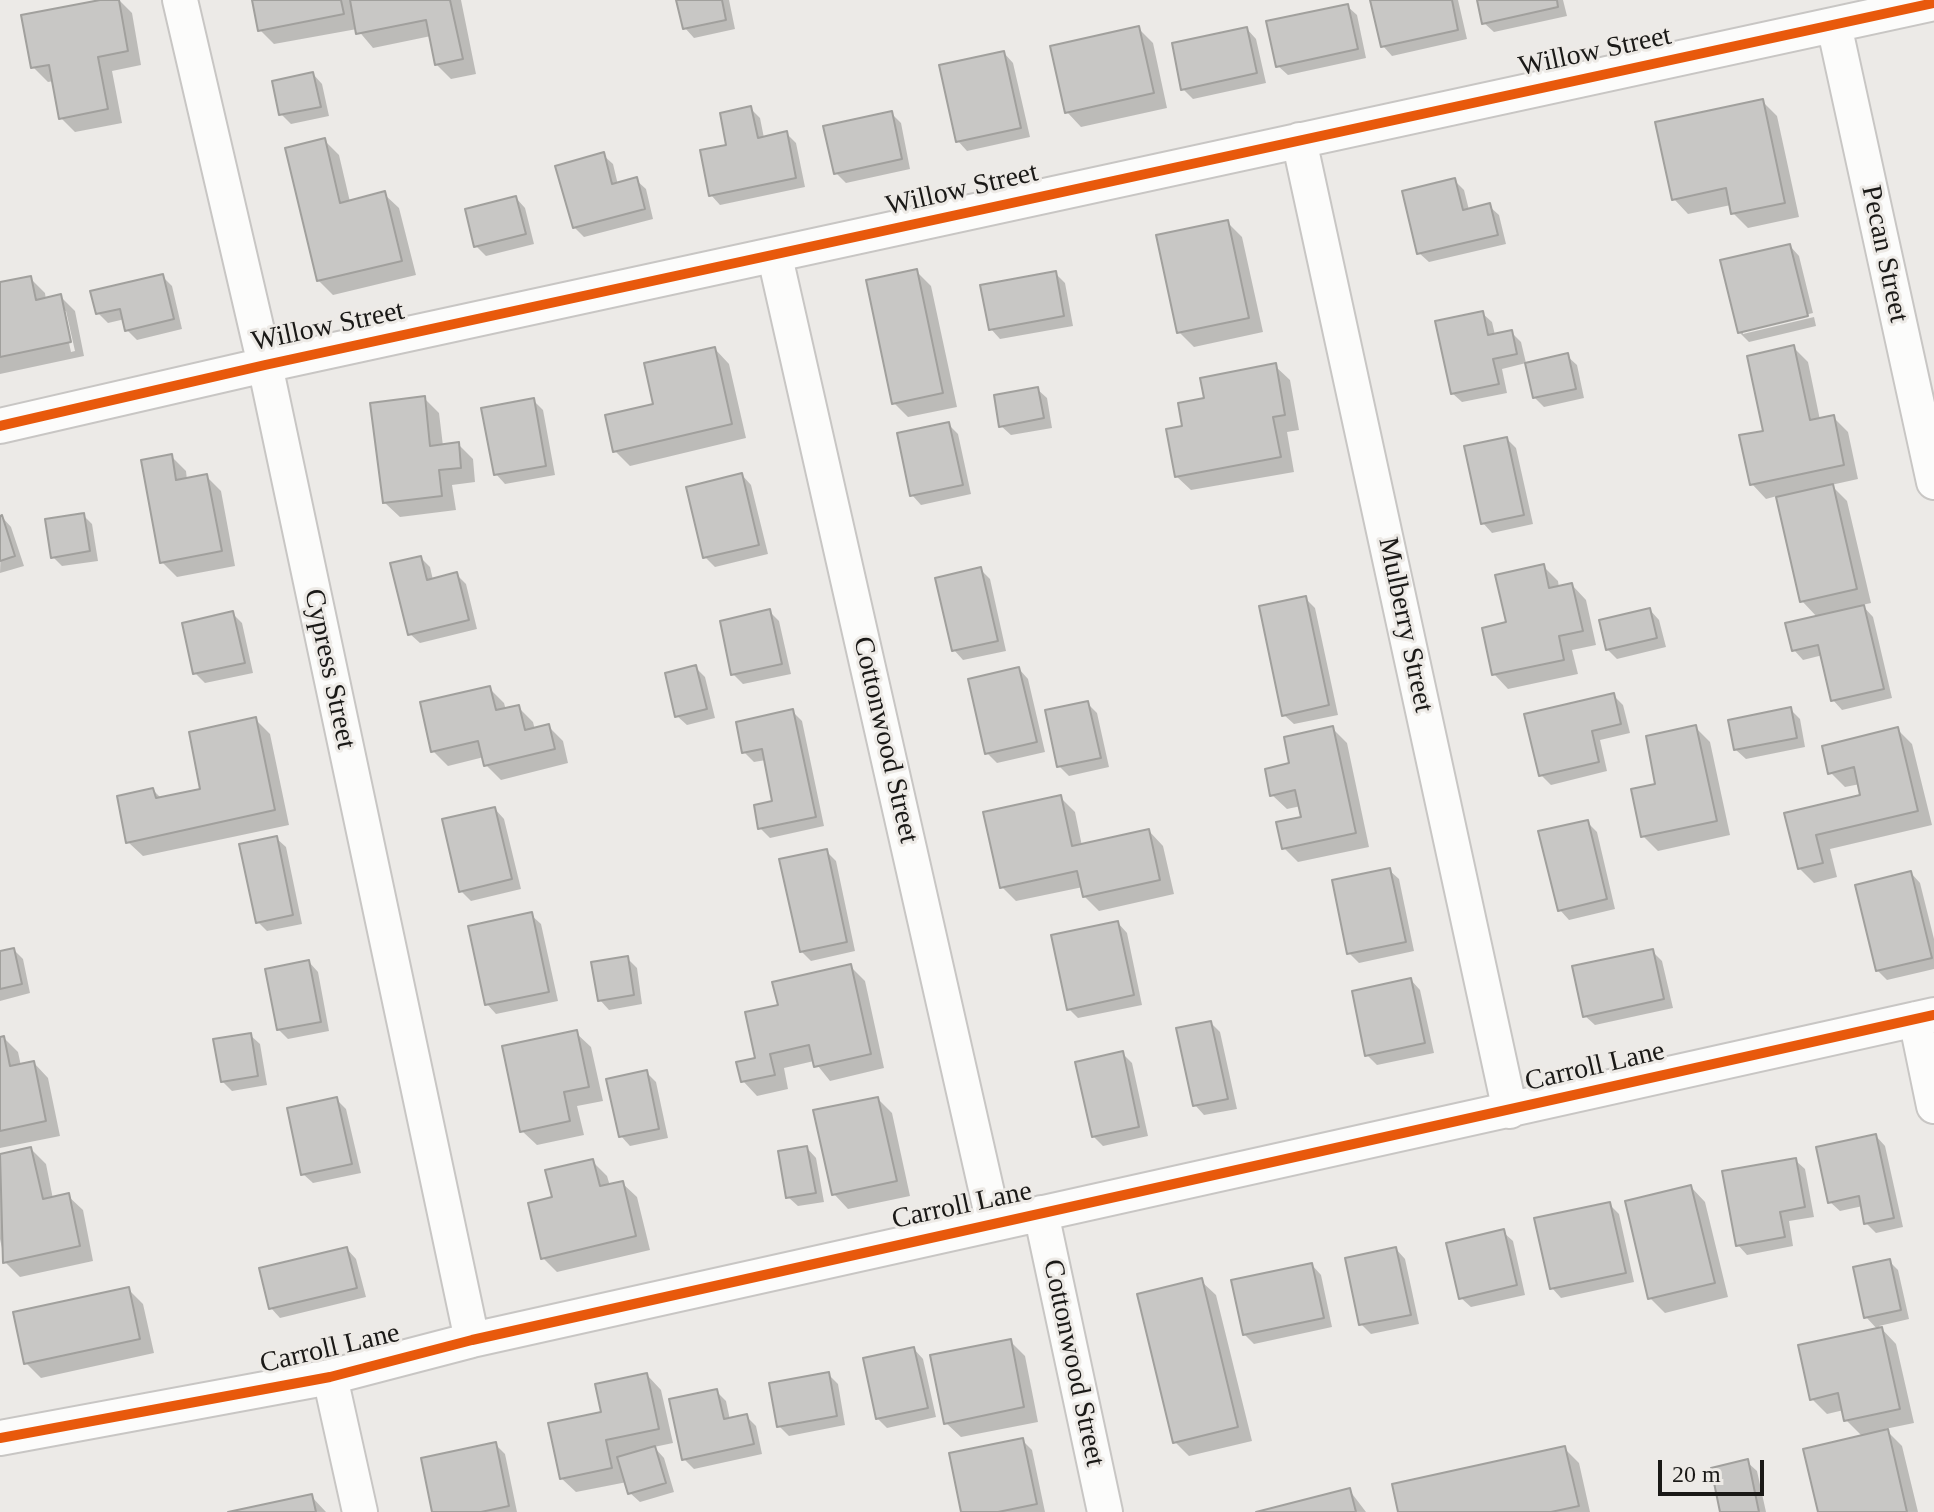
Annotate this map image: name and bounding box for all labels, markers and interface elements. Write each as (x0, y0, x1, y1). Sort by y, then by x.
street label: Willow Street (1516, 19, 1674, 85)
street label: Willow Street (883, 156, 1041, 224)
street label: Pecan Street (1853, 182, 1915, 326)
street label: Willow Street (249, 294, 407, 360)
street label: Mulberry Street (1370, 534, 1440, 716)
street label: Cypress Street (296, 586, 362, 752)
street label: Cottonwood Street (845, 634, 925, 846)
street label: Carroll Lane (1522, 1035, 1668, 1099)
street label: Carroll Lane (889, 1175, 1035, 1237)
street label: Cottonwood Street (1035, 1256, 1111, 1470)
street label: Carroll Lane (257, 1317, 403, 1381)
scale bar (1662, 1444, 1768, 1494)
text: 20 m (1672, 1461, 1721, 1487)

